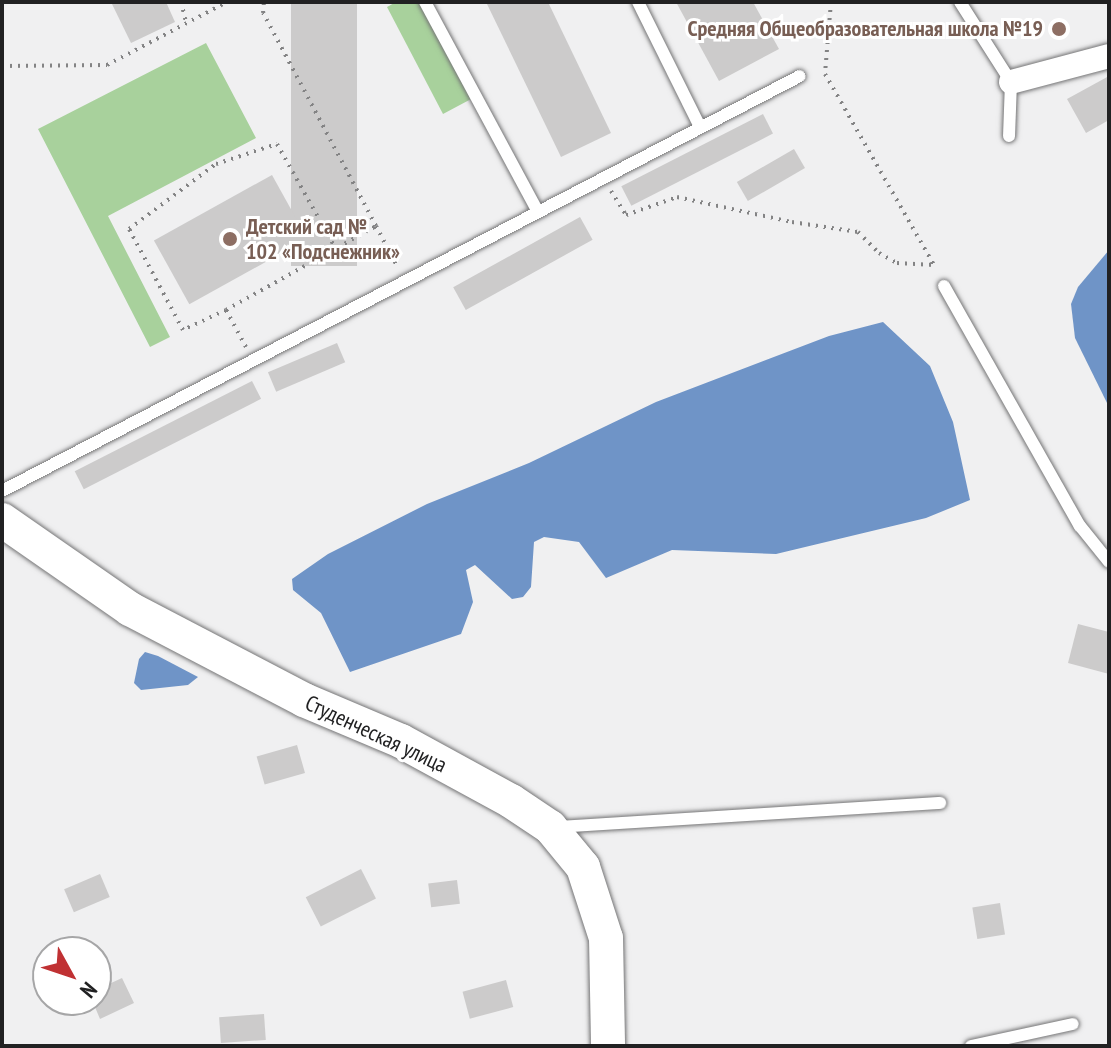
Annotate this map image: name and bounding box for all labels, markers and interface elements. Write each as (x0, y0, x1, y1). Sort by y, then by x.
place label: Средняя Общеобразовательная школа №19 (687, 16, 1043, 42)
marker: Средняя Общеобразовательная школа №19 (1050, 20, 1068, 38)
place label: Детский сад № 102 «Подснежник» (246, 213, 400, 264)
marker: Детский сад № 102 «Подснежник» (221, 230, 239, 248)
street label: Студенческая улица (301, 690, 451, 778)
north arrow (32, 936, 112, 1016)
text: N (74, 977, 103, 1004)

